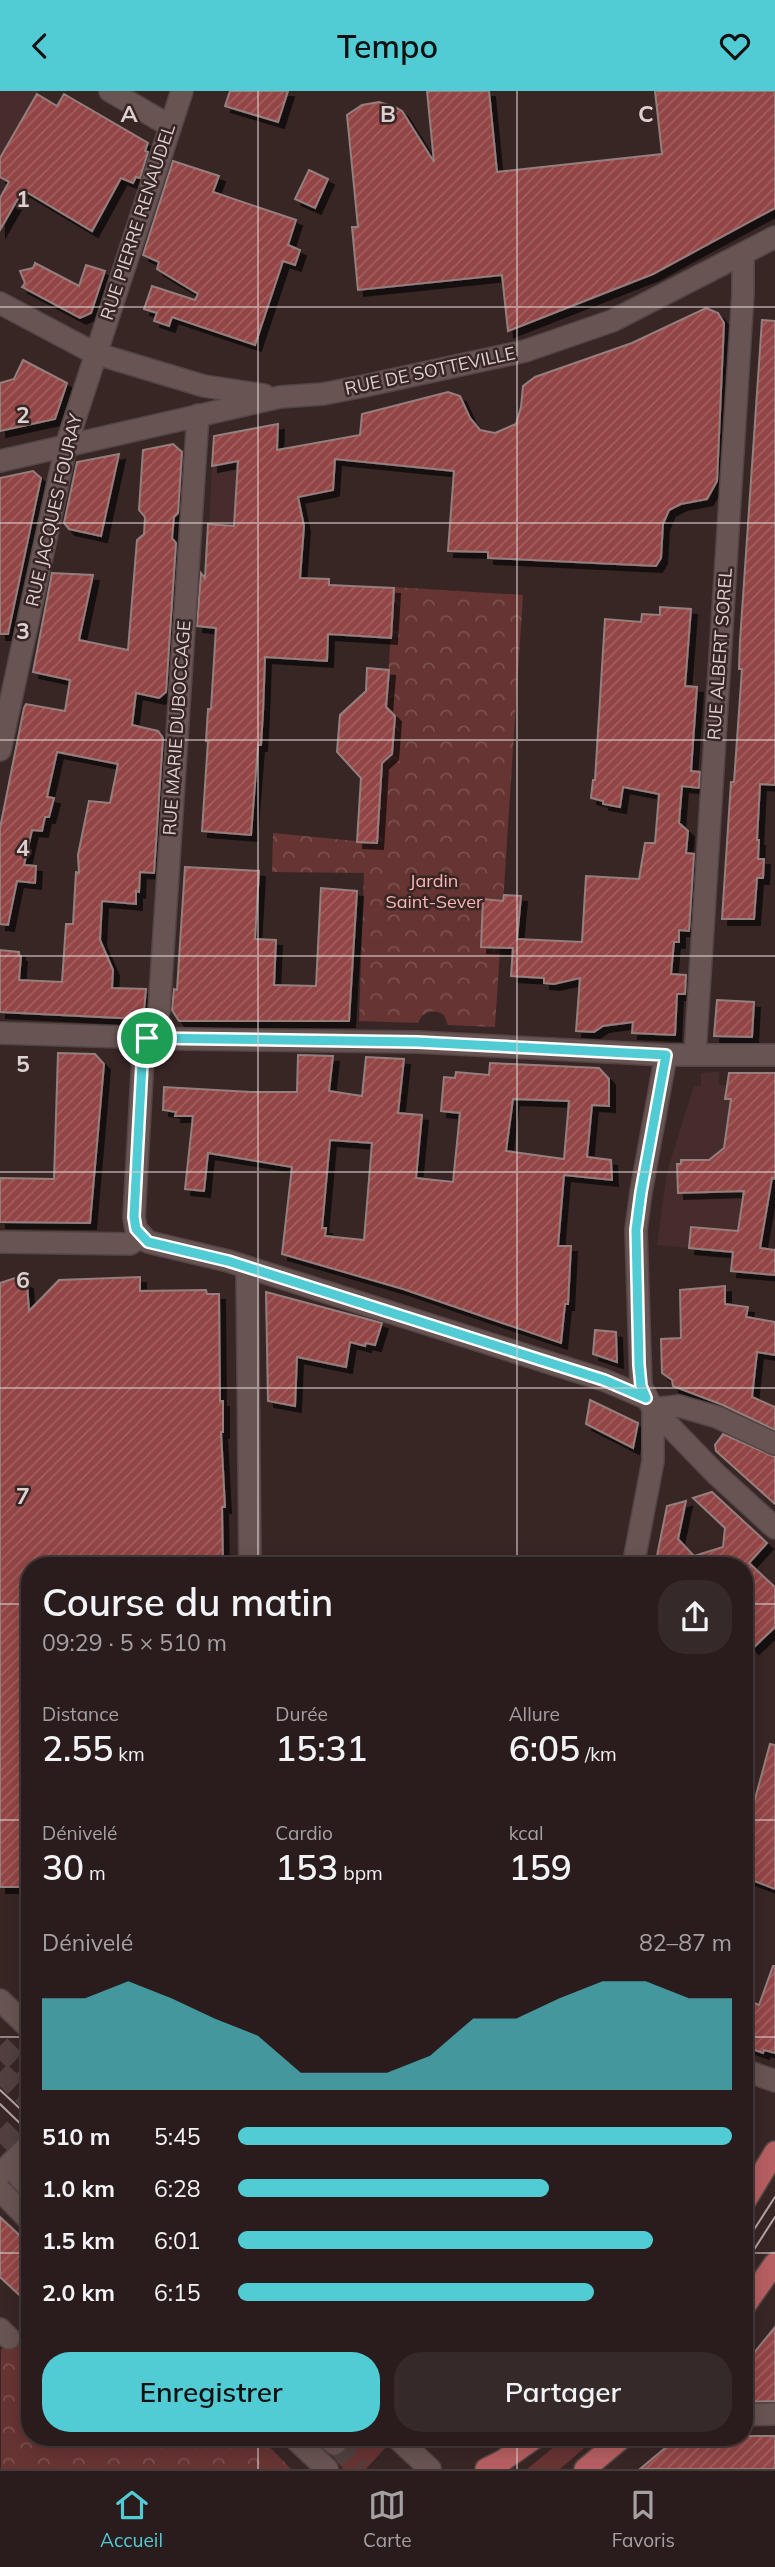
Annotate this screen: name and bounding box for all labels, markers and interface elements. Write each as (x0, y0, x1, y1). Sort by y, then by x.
text: Tempo (337, 26, 438, 66)
icon: back (21, 27, 59, 65)
icon: heart (716, 27, 754, 65)
text: A (120, 99, 138, 128)
text: B (380, 99, 396, 128)
text: C (638, 99, 654, 128)
street label: RUE PIERRE RENAUDEL (95, 121, 180, 323)
text: 1 (16, 184, 30, 213)
street label: RUE DE SOTTEVILLE (343, 341, 517, 400)
text: 2 (16, 400, 30, 429)
street label: RUE JACQUES FOURAY (20, 410, 87, 609)
street label: RUE ALBERT SOREL (702, 567, 737, 741)
text: 3 (16, 616, 30, 645)
street label: RUE MARIE DUBOCCAGE (158, 620, 195, 836)
text: 4 (16, 833, 30, 862)
park label: Jardin Saint-Sever (386, 869, 483, 913)
pin (117, 1008, 177, 1068)
icon: arrive (128, 1019, 166, 1057)
text: 5 (16, 1049, 30, 1078)
text: 6 (16, 1265, 30, 1294)
text: 7 (16, 1481, 30, 1510)
text: Course du matin (42, 1578, 333, 1626)
button: share (658, 1580, 732, 1654)
text: 09:29 · 5 × 510 m (42, 1628, 227, 1657)
text: Distance (42, 1702, 119, 1726)
text: Durée (275, 1702, 328, 1726)
text: Allure (509, 1702, 560, 1726)
text: 2.55 (42, 1726, 113, 1770)
text: 15:31 (275, 1726, 368, 1770)
text: 6:05 (509, 1726, 580, 1770)
text: km (113, 1742, 145, 1766)
text: /km (580, 1742, 617, 1766)
text: Dénivelé (42, 1821, 117, 1845)
text: Cardio (275, 1821, 333, 1845)
text: kcal (509, 1821, 543, 1845)
text: 30 (42, 1845, 84, 1889)
text: 153 (275, 1845, 338, 1889)
text: 159 (509, 1845, 572, 1889)
text: m (84, 1861, 106, 1885)
text: bpm (338, 1861, 383, 1885)
text: Dénivelé (42, 1928, 133, 1957)
text: 82–87 m (639, 1928, 732, 1957)
text: 510 m (42, 2122, 110, 2151)
text: 5:45 (154, 2122, 201, 2151)
text: 1.0 km (42, 2174, 115, 2203)
text: 6:28 (154, 2174, 201, 2203)
text: 1.5 km (42, 2226, 115, 2255)
text: 6:01 (154, 2226, 201, 2255)
text: 2.0 km (42, 2278, 115, 2307)
text: 6:15 (154, 2278, 201, 2307)
button: Enregistrer (42, 2352, 380, 2432)
button: Partager (394, 2352, 732, 2432)
tab: Accueil (100, 2486, 163, 2552)
tab: Carte (363, 2486, 411, 2552)
tab: Favoris (612, 2486, 675, 2552)

